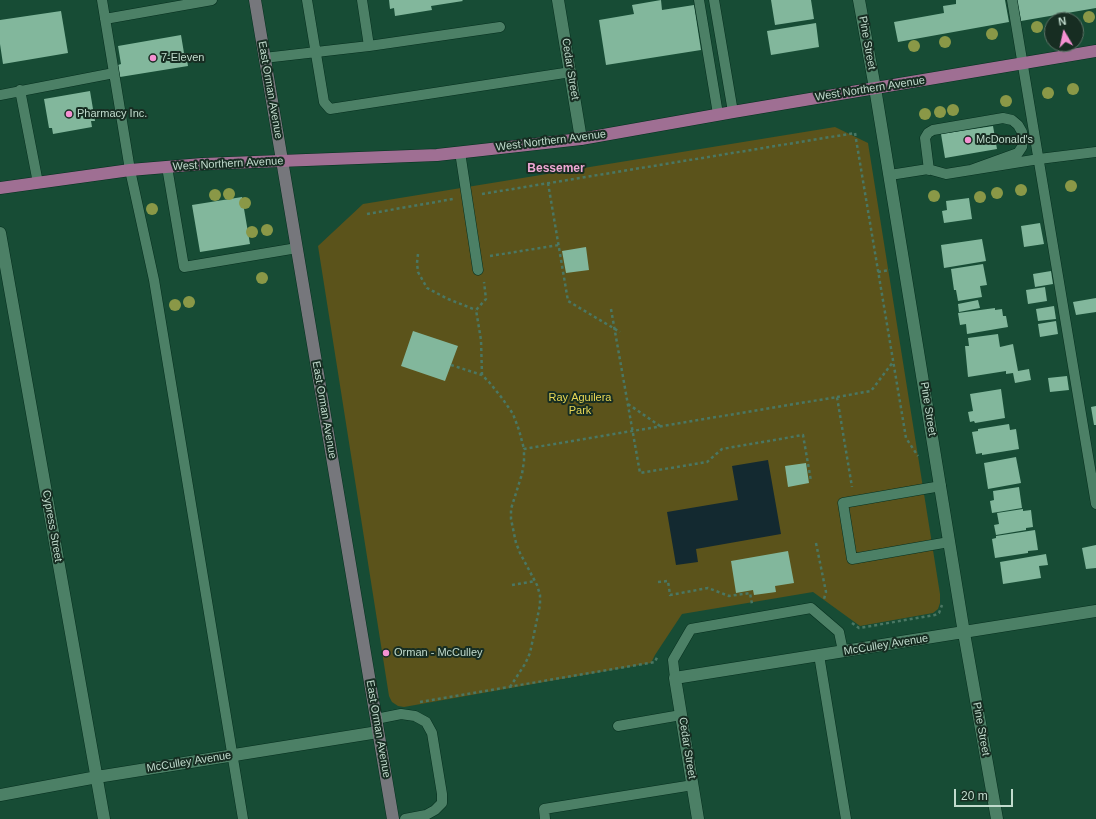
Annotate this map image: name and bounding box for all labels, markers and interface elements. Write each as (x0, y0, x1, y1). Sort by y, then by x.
north arrow (1044, 12, 1084, 52)
street label: Pine Street (856, 15, 878, 71)
text: N (1057, 15, 1067, 28)
street label: Cedar Street (559, 37, 581, 101)
street label: East Orman Avenue (255, 40, 285, 140)
place label: 7-Eleven (161, 51, 204, 65)
marker: 7-Eleven (148, 53, 158, 63)
street label: West Northern Avenue (814, 74, 926, 104)
place label: Pharmacy Inc. (77, 107, 147, 121)
marker: Pharmacy Inc. (64, 109, 74, 119)
street label: West Northern Avenue (495, 128, 607, 154)
place label: McDonald's (976, 133, 1033, 147)
marker: McDonald's (963, 135, 973, 145)
street label: West Northern Avenue (172, 155, 284, 173)
district label: Bessemer (527, 162, 585, 176)
street label: East Orman Avenue (309, 360, 339, 460)
street label: Pine Street (917, 381, 939, 437)
park label: Ray Aguilera Park (549, 391, 611, 417)
street label: Cypress Street (39, 489, 65, 563)
street label: McCulley Avenue (843, 632, 929, 658)
place label: Orman - McCulley (394, 646, 483, 660)
marker: Orman - McCulley (381, 648, 391, 658)
street label: East Orman Avenue (363, 679, 393, 779)
street label: Pine Street (970, 701, 992, 757)
street label: Cedar Street (676, 716, 698, 780)
street label: McCulley Avenue (146, 749, 232, 775)
scale bar (956, 781, 1015, 807)
text: 20 m (961, 789, 988, 803)

